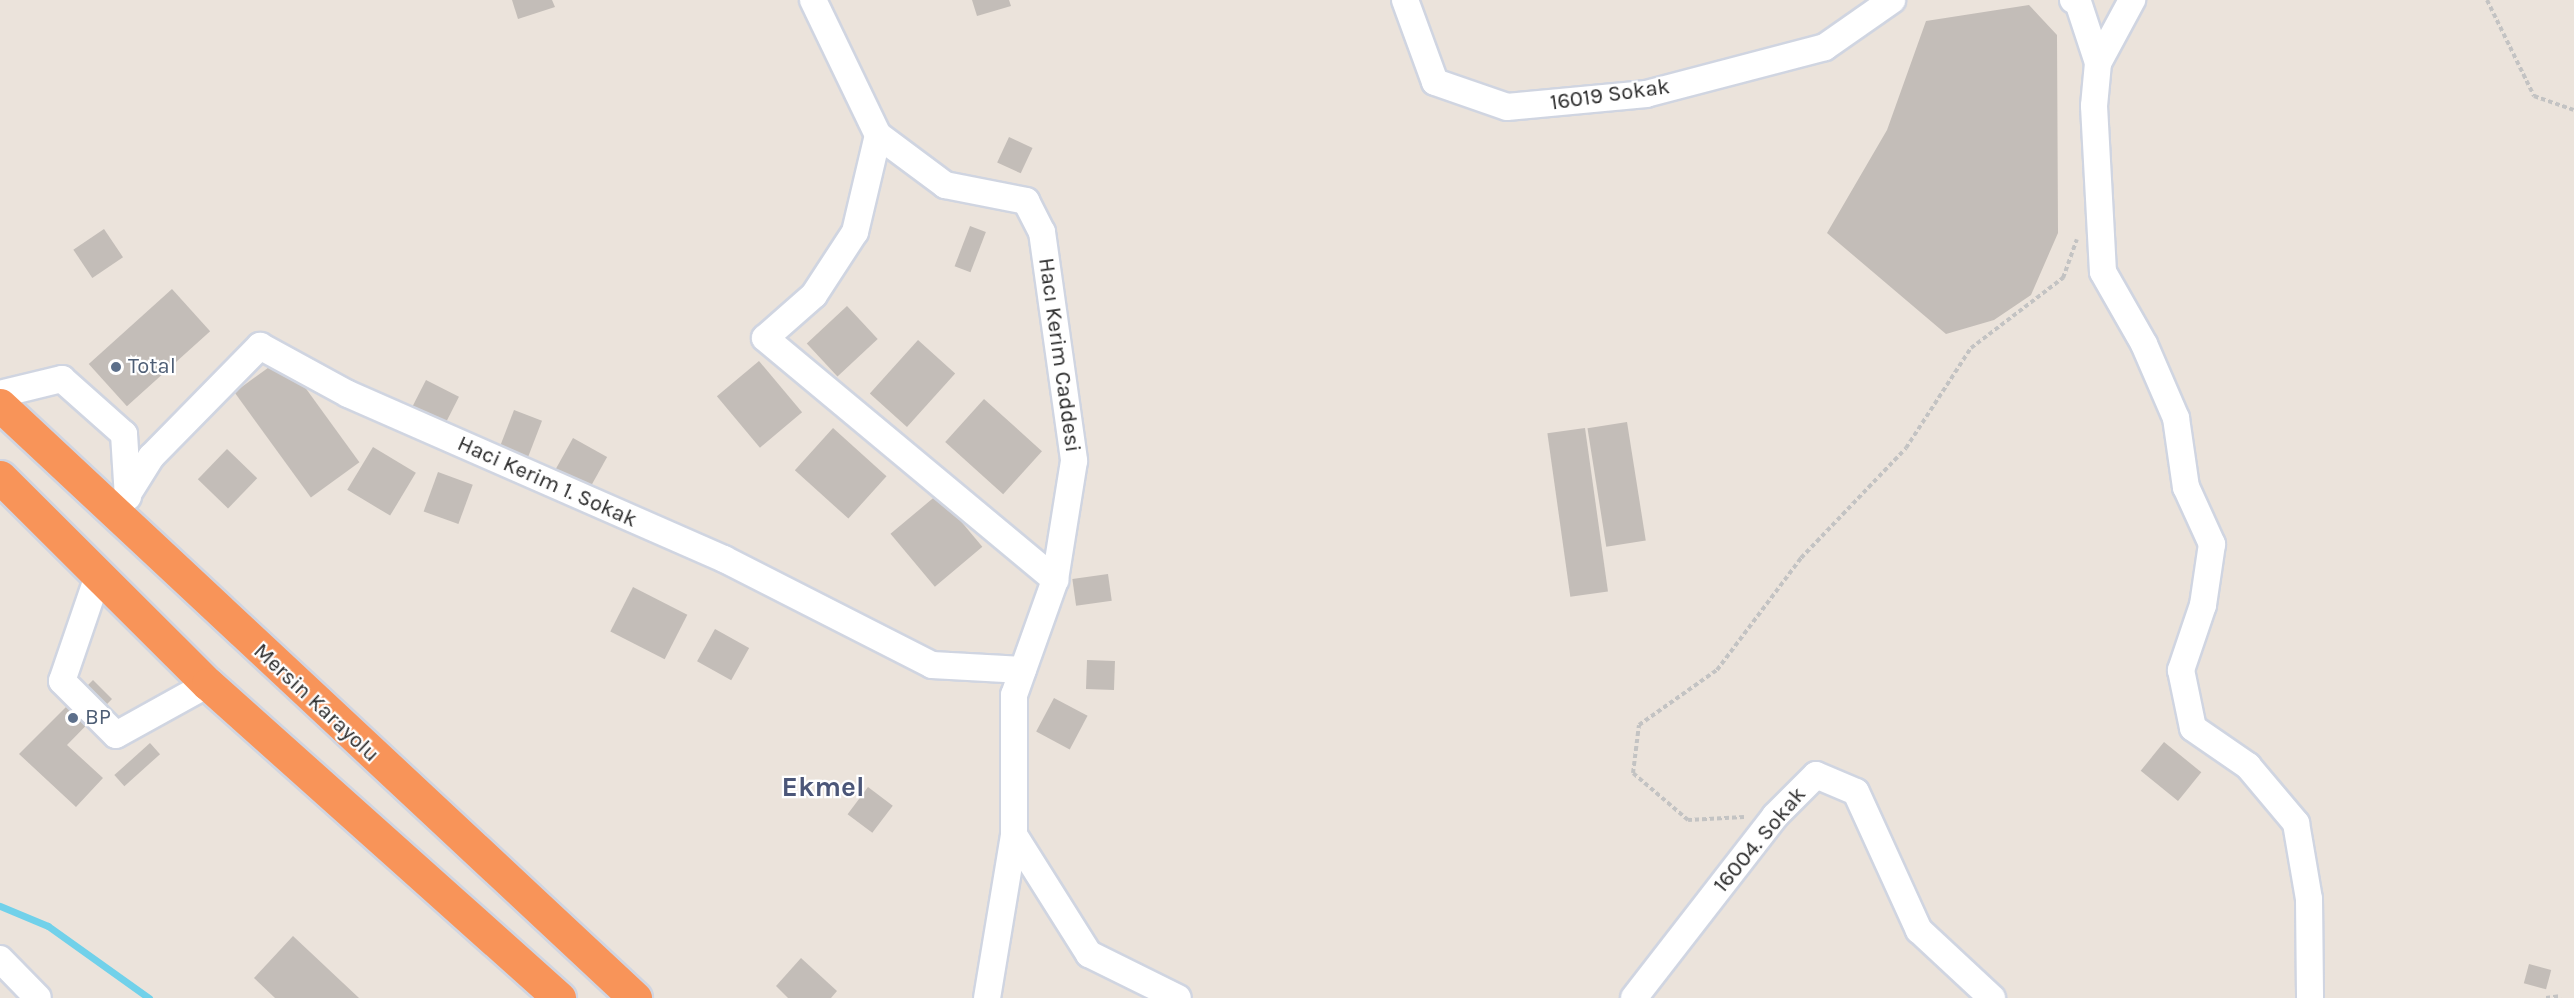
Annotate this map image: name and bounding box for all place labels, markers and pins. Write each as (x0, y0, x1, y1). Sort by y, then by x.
place label: Total (128, 354, 176, 380)
marker: Total (109, 360, 123, 374)
place label: BP (85, 705, 111, 731)
marker: BP (66, 711, 80, 725)

